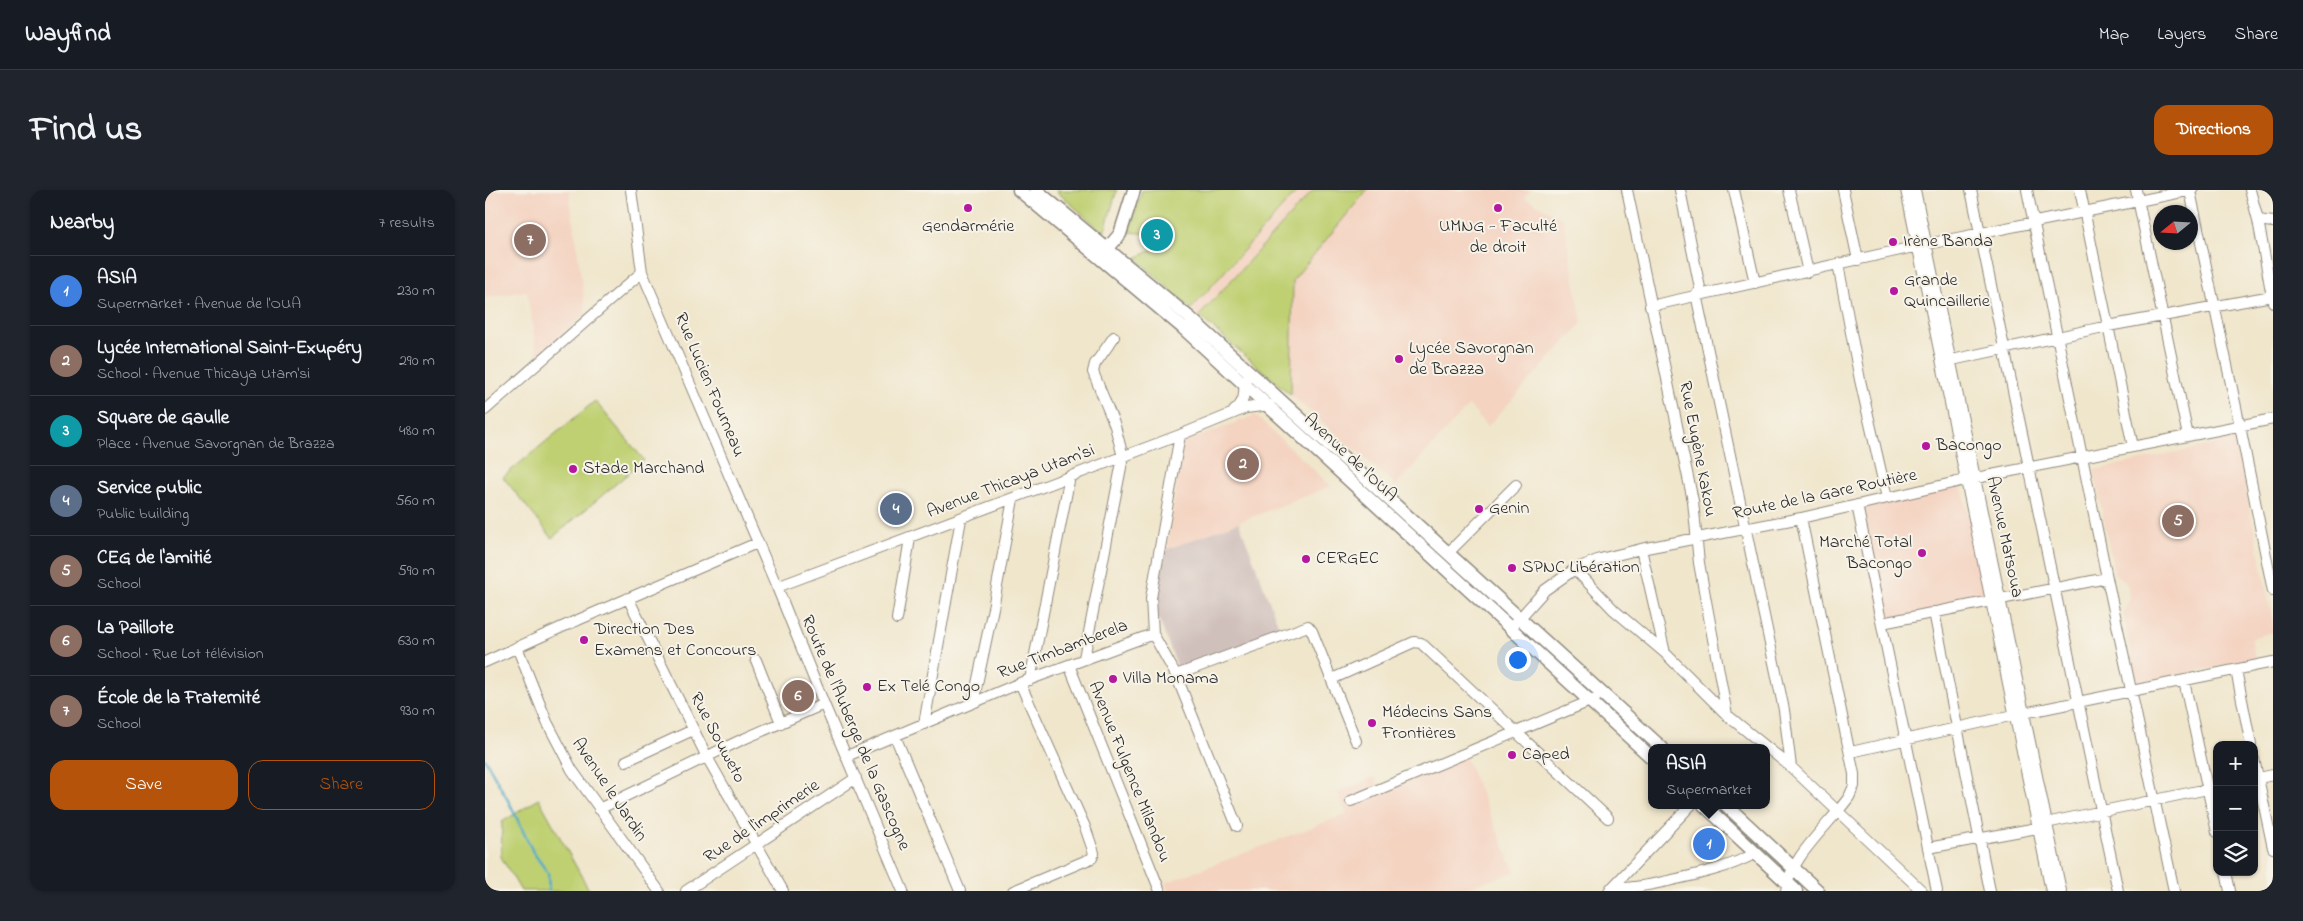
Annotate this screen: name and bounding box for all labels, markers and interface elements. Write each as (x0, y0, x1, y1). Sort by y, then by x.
text: Wayfind (25, 17, 111, 52)
text: Map (2099, 22, 2129, 48)
text: Layers (2157, 22, 2207, 48)
text: Share (2235, 22, 2278, 48)
text: Find us (30, 105, 142, 156)
button: Directions (2154, 105, 2273, 155)
marker: Gendarmérie (962, 202, 974, 214)
marker: UMNG - Faculté de droit (1492, 202, 1504, 214)
north arrow (2153, 205, 2198, 250)
text: Nearby (50, 208, 114, 238)
text: 7 results (379, 211, 435, 235)
place label: Gendarmérie (922, 214, 1015, 240)
place label: UMNG - Faculté de droit (1439, 214, 1558, 261)
pin: 3 (1141, 216, 1173, 254)
pin: 7 (514, 221, 546, 259)
place label: Irène Banda (1903, 229, 1993, 255)
marker: Irène Banda (1887, 236, 1899, 248)
text: ASIA (97, 265, 137, 292)
place label: Grande Quincaillerie (1904, 268, 1991, 315)
text: 1 (63, 279, 69, 303)
text: 230 m (397, 279, 435, 303)
marker: Grande Quincaillerie (1888, 285, 1900, 297)
text: Supermarket · Avenue de l'OUA (97, 292, 301, 316)
street label: Rue Lucien Fourneau (667, 309, 751, 461)
text: Lycée International Saint-Exupéry (97, 335, 362, 362)
place label: Lycée Savorgnan de Brazza (1409, 336, 1534, 383)
text: 2 (62, 349, 70, 373)
text: 290 m (399, 349, 435, 373)
marker: Lycée Savorgnan de Brazza (1393, 353, 1405, 365)
text: School · Avenue Thicaya Utam'si (97, 362, 310, 386)
street label: Rue Eugène Kakou (1670, 379, 1723, 519)
text: Square de Gaulle (97, 405, 229, 432)
street label: Avenue de l'OUA (1297, 408, 1403, 508)
text: 3 (63, 419, 69, 443)
text: 480 m (399, 419, 435, 443)
text: Place · Avenue Savorgnan de Brazza (97, 432, 335, 456)
place label: Bacongo (1935, 433, 2002, 460)
street label: Avenue Thicaya Utam'si (923, 438, 1099, 526)
marker: Bacongo (1920, 440, 1932, 452)
pin: 2 (1227, 445, 1259, 483)
place label: Stade Marchand (583, 456, 704, 482)
marker: Stade Marchand (567, 463, 579, 475)
street label: Route de la Gare Routière (1730, 463, 1920, 527)
street label: Avenue Matsoua (1978, 474, 2030, 600)
text: Service public (97, 475, 202, 502)
text: 4 (63, 489, 69, 513)
text: 560 m (395, 489, 435, 513)
pin: 4 (880, 490, 912, 528)
place label: Genin (1489, 496, 1529, 522)
text: Public building (97, 502, 189, 526)
pin: 5 (2162, 502, 2194, 540)
marker: Genin (1473, 503, 1485, 515)
place label: Marché Total Bacongo (1819, 530, 1912, 578)
text: CEG de l'amitié (97, 545, 211, 572)
place label: CERGEC (1316, 546, 1379, 572)
marker: Marché Total Bacongo (1916, 547, 1928, 559)
marker: CERGEC (1300, 553, 1312, 565)
place label: SPNC Libération (1522, 555, 1640, 581)
text: 5 (61, 559, 71, 583)
text: 590 m (398, 559, 435, 583)
marker: SPNC Libération (1506, 562, 1518, 574)
text: School (97, 572, 141, 596)
street label: Route de l'Auberge de la Gascogne (793, 611, 917, 856)
street label: Rue Timbamberela (994, 613, 1132, 687)
text: La Paillote (97, 615, 174, 642)
place label: Direction Des Examens et Concours (593, 617, 756, 664)
text: 6 (62, 629, 70, 653)
text: 630 m (398, 629, 435, 653)
marker: Direction Des Examens et Concours (578, 634, 590, 646)
text: School · Rue Lot télévision (97, 642, 264, 666)
your location (1505, 647, 1531, 673)
place label: Villa Monama (1122, 666, 1218, 692)
marker: Villa Monama (1107, 673, 1119, 685)
place label: Ex Telé Congo (877, 674, 980, 701)
pin: 6 (782, 677, 814, 715)
street label: Avenue Fulgence Milandou (1080, 678, 1177, 867)
marker: Ex Telé Congo (861, 681, 873, 693)
text: École de la Fraternité (97, 685, 260, 712)
street label: Rue Souweto (682, 688, 752, 788)
text: 7 (63, 699, 69, 723)
text: 930 m (400, 699, 435, 723)
place label: Médecins Sans Frontières (1381, 700, 1492, 747)
text: School (97, 712, 141, 736)
marker: Médecins Sans Frontières (1366, 717, 1378, 729)
street label: Avenue le Jardin (565, 733, 653, 847)
map controls (2213, 741, 2258, 876)
button: + (2213, 741, 2258, 786)
place label: Caped (1522, 742, 1570, 768)
popup (1648, 744, 1770, 809)
marker: Caped (1506, 749, 1518, 761)
text: ASIA (1666, 751, 1706, 778)
button: Save (50, 760, 238, 810)
button: Share (248, 760, 435, 810)
street label: Rue de l'imprimerie (699, 773, 826, 871)
text: Supermarket (1666, 778, 1752, 802)
button: − (2213, 786, 2258, 831)
pin: 1 (1693, 825, 1725, 863)
button: layers (2213, 831, 2258, 876)

